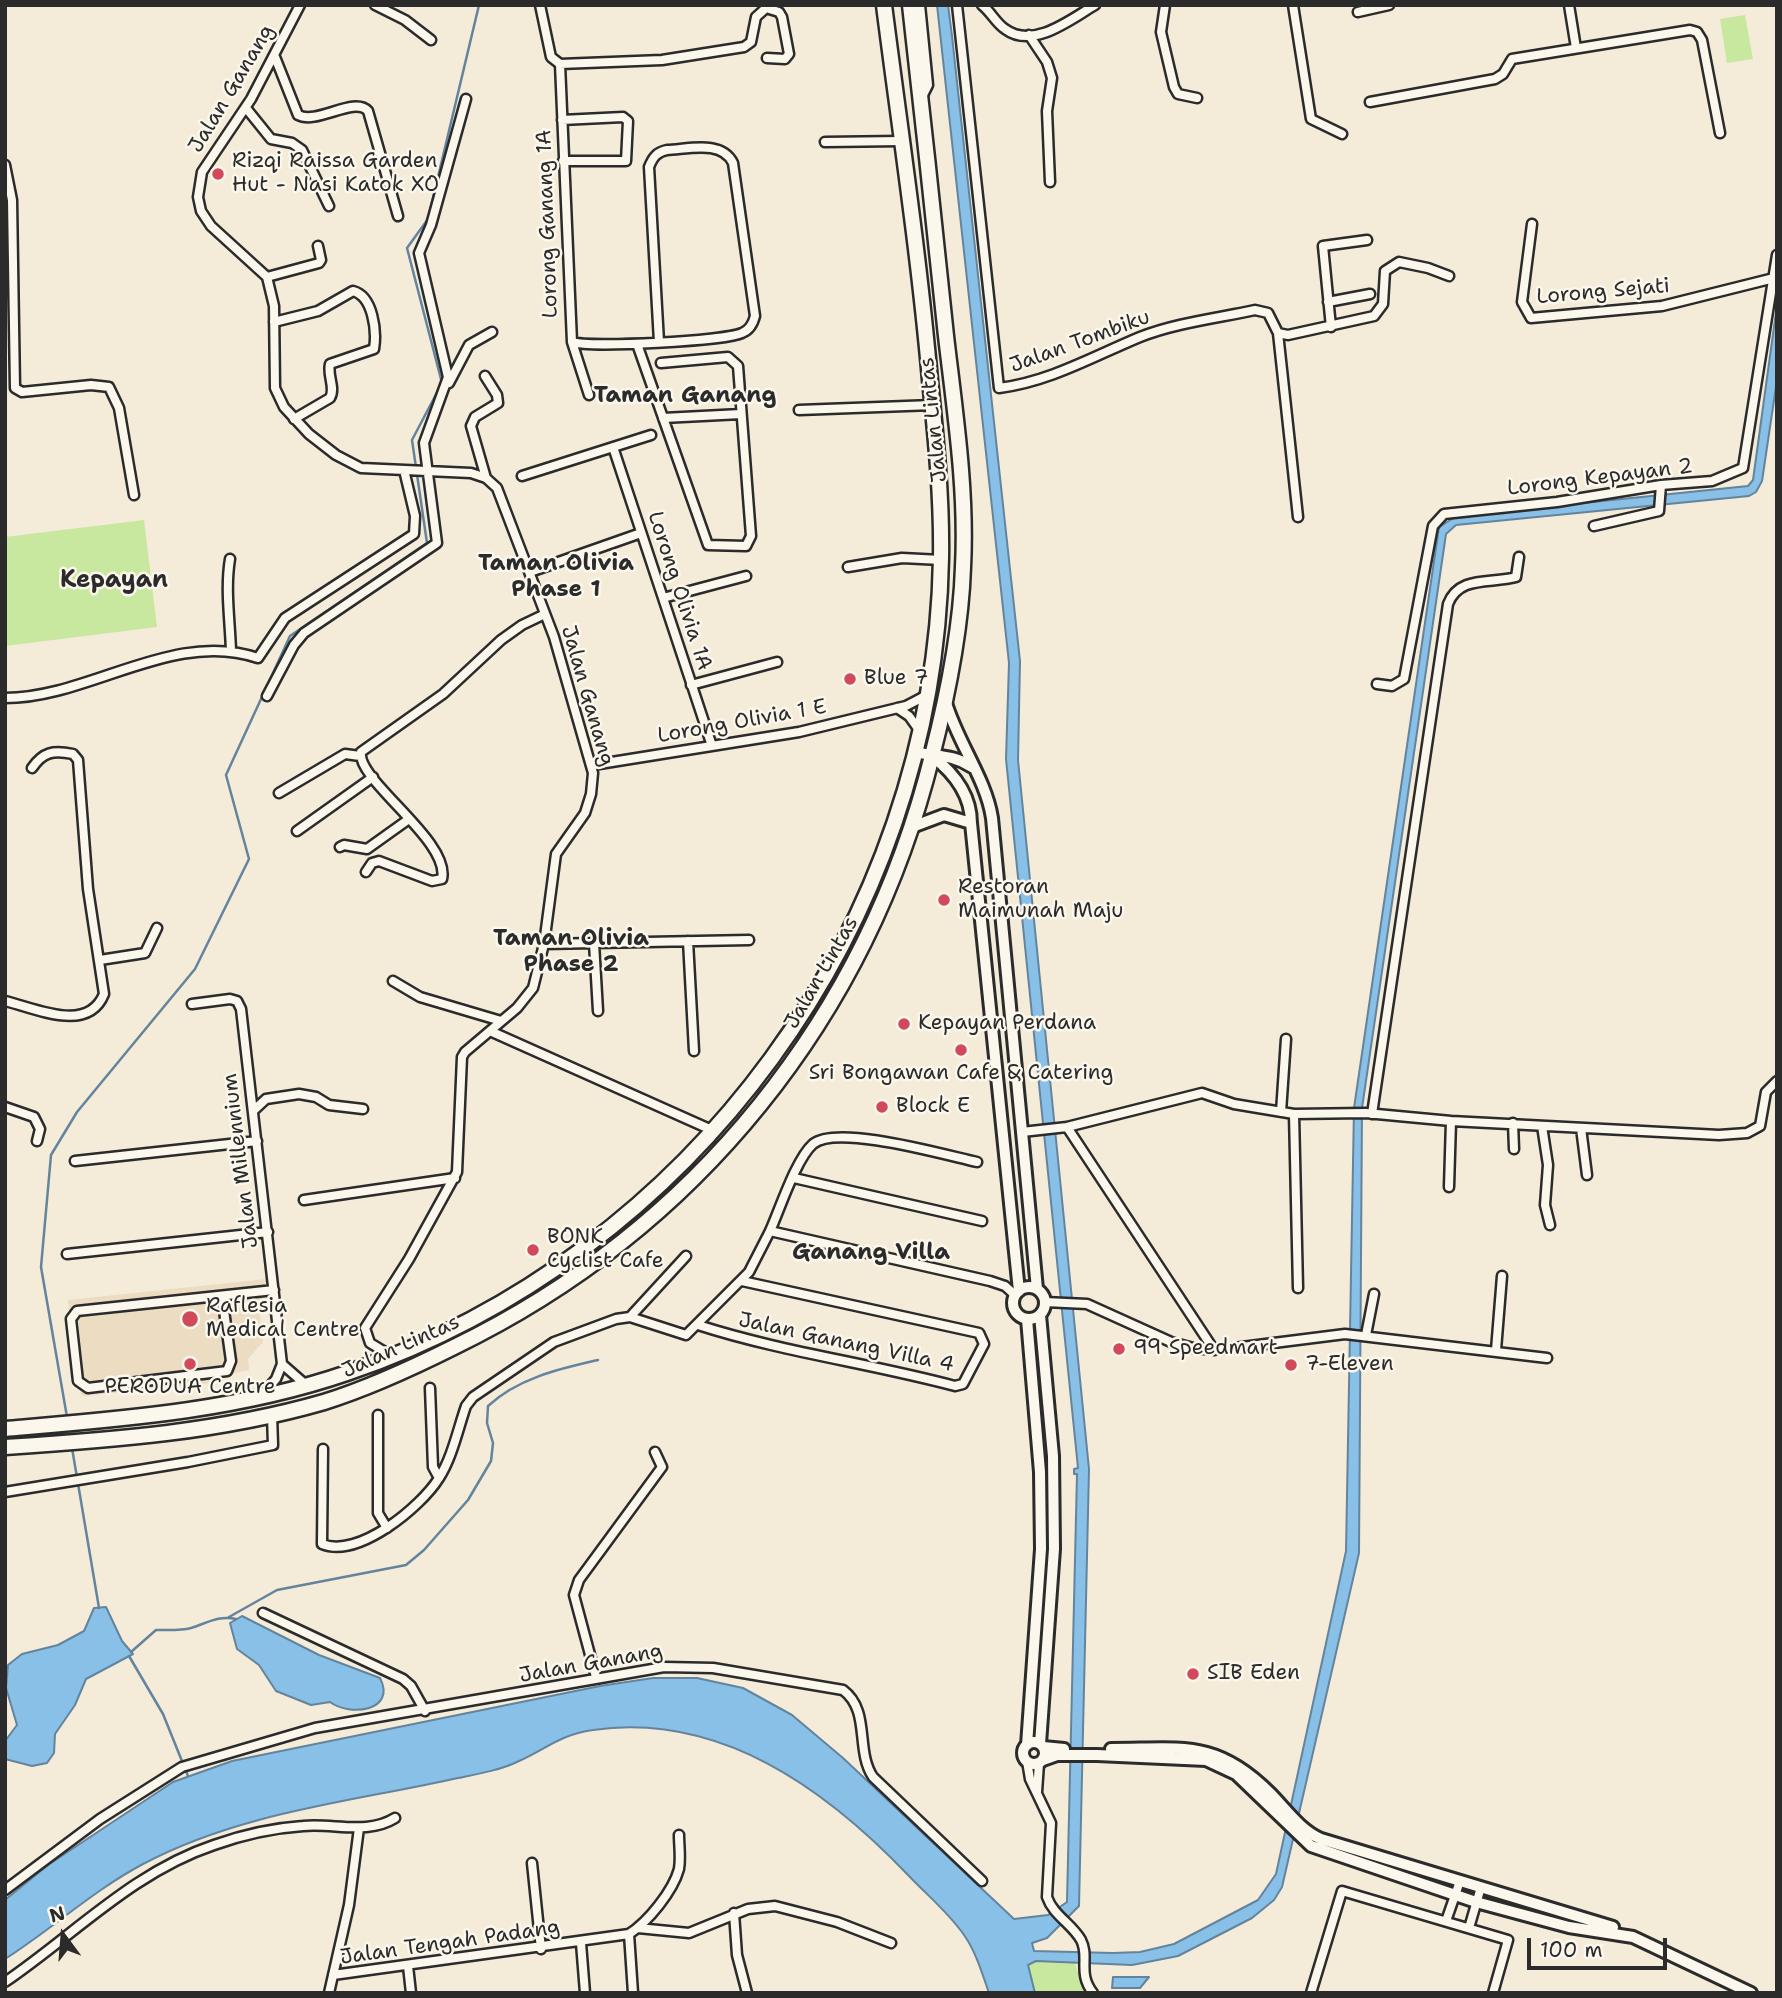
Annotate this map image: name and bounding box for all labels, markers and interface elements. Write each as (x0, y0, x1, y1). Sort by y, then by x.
street label: Jalan Ganang (184, 20, 280, 158)
street label: Lorong Ganang 1A (532, 129, 564, 319)
place label: Rizqi Raissa Garden Hut - Nasi Katok XO (232, 149, 439, 199)
marker: Rizqi Raissa Garden Hut - Nasi Katok XO (210, 166, 226, 182)
street label: Lorong Sejati (1535, 274, 1671, 310)
street label: Jalan Tombiku (1006, 305, 1154, 379)
street label: Jalan Lintas (915, 356, 953, 484)
district label: Taman Ganang (594, 382, 776, 410)
street label: Lorong Kepayan 2 (1506, 454, 1694, 502)
street label: Lorong Olivia 1A (641, 508, 717, 674)
district label: Taman Olivia Phase 1 (478, 550, 634, 604)
district label: Kepayan (60, 567, 168, 595)
street label: Jalan Ganang (555, 623, 619, 769)
place label: Blue 7 (864, 666, 929, 692)
marker: Blue 7 (842, 671, 858, 687)
street label: Lorong Olivia 1 E (656, 695, 828, 749)
place label: Restoran Maimunah Maju (958, 875, 1123, 925)
marker: Restoran Maimunah Maju (936, 892, 952, 908)
street label: Jalan Lintas (780, 912, 864, 1034)
district label: Taman Olivia Phase 2 (493, 925, 649, 979)
place label: Kepayan Perdana (918, 1011, 1096, 1037)
marker: Kepayan Perdana (896, 1016, 912, 1032)
marker: Sri Bongawan Cafe & Catering (953, 1042, 969, 1058)
place label: Sri Bongawan Cafe & Catering (809, 1061, 1113, 1087)
street label: Jalan Millennium (218, 1072, 264, 1250)
place label: Block E (896, 1094, 970, 1120)
marker: Block E (874, 1099, 890, 1115)
place label: BONK Cyclist Cafe (547, 1225, 664, 1275)
district label: Ganang Villa (792, 1239, 950, 1267)
marker: BONK Cyclist Cafe (525, 1242, 541, 1258)
place label: Raflesia Medical Centre (206, 1294, 360, 1344)
street label: Jalan Ganang Villa 4 (736, 1308, 956, 1378)
marker: Raflesia Medical Centre (180, 1309, 200, 1329)
street label: Jalan Lintas (338, 1310, 464, 1384)
place label: 99 Speedmart (1133, 1336, 1278, 1362)
marker: 99 Speedmart (1111, 1341, 1127, 1357)
place label: 7-Eleven (1305, 1352, 1394, 1378)
marker: PERODUA Centre (182, 1356, 198, 1372)
marker: 7-Eleven (1283, 1357, 1299, 1373)
place label: PERODUA Centre (104, 1375, 276, 1401)
street label: Jalan Ganang (517, 1639, 665, 1689)
place label: SIB Eden (1207, 1661, 1300, 1687)
marker: SIB Eden (1185, 1666, 1201, 1682)
north arrow (28, 1900, 98, 1970)
text: N (46, 1900, 68, 1928)
street label: Jalan Tengah Padang (339, 1915, 561, 1971)
scale bar (1530, 1924, 1670, 1968)
text: 100 m (1540, 1936, 1603, 1964)

